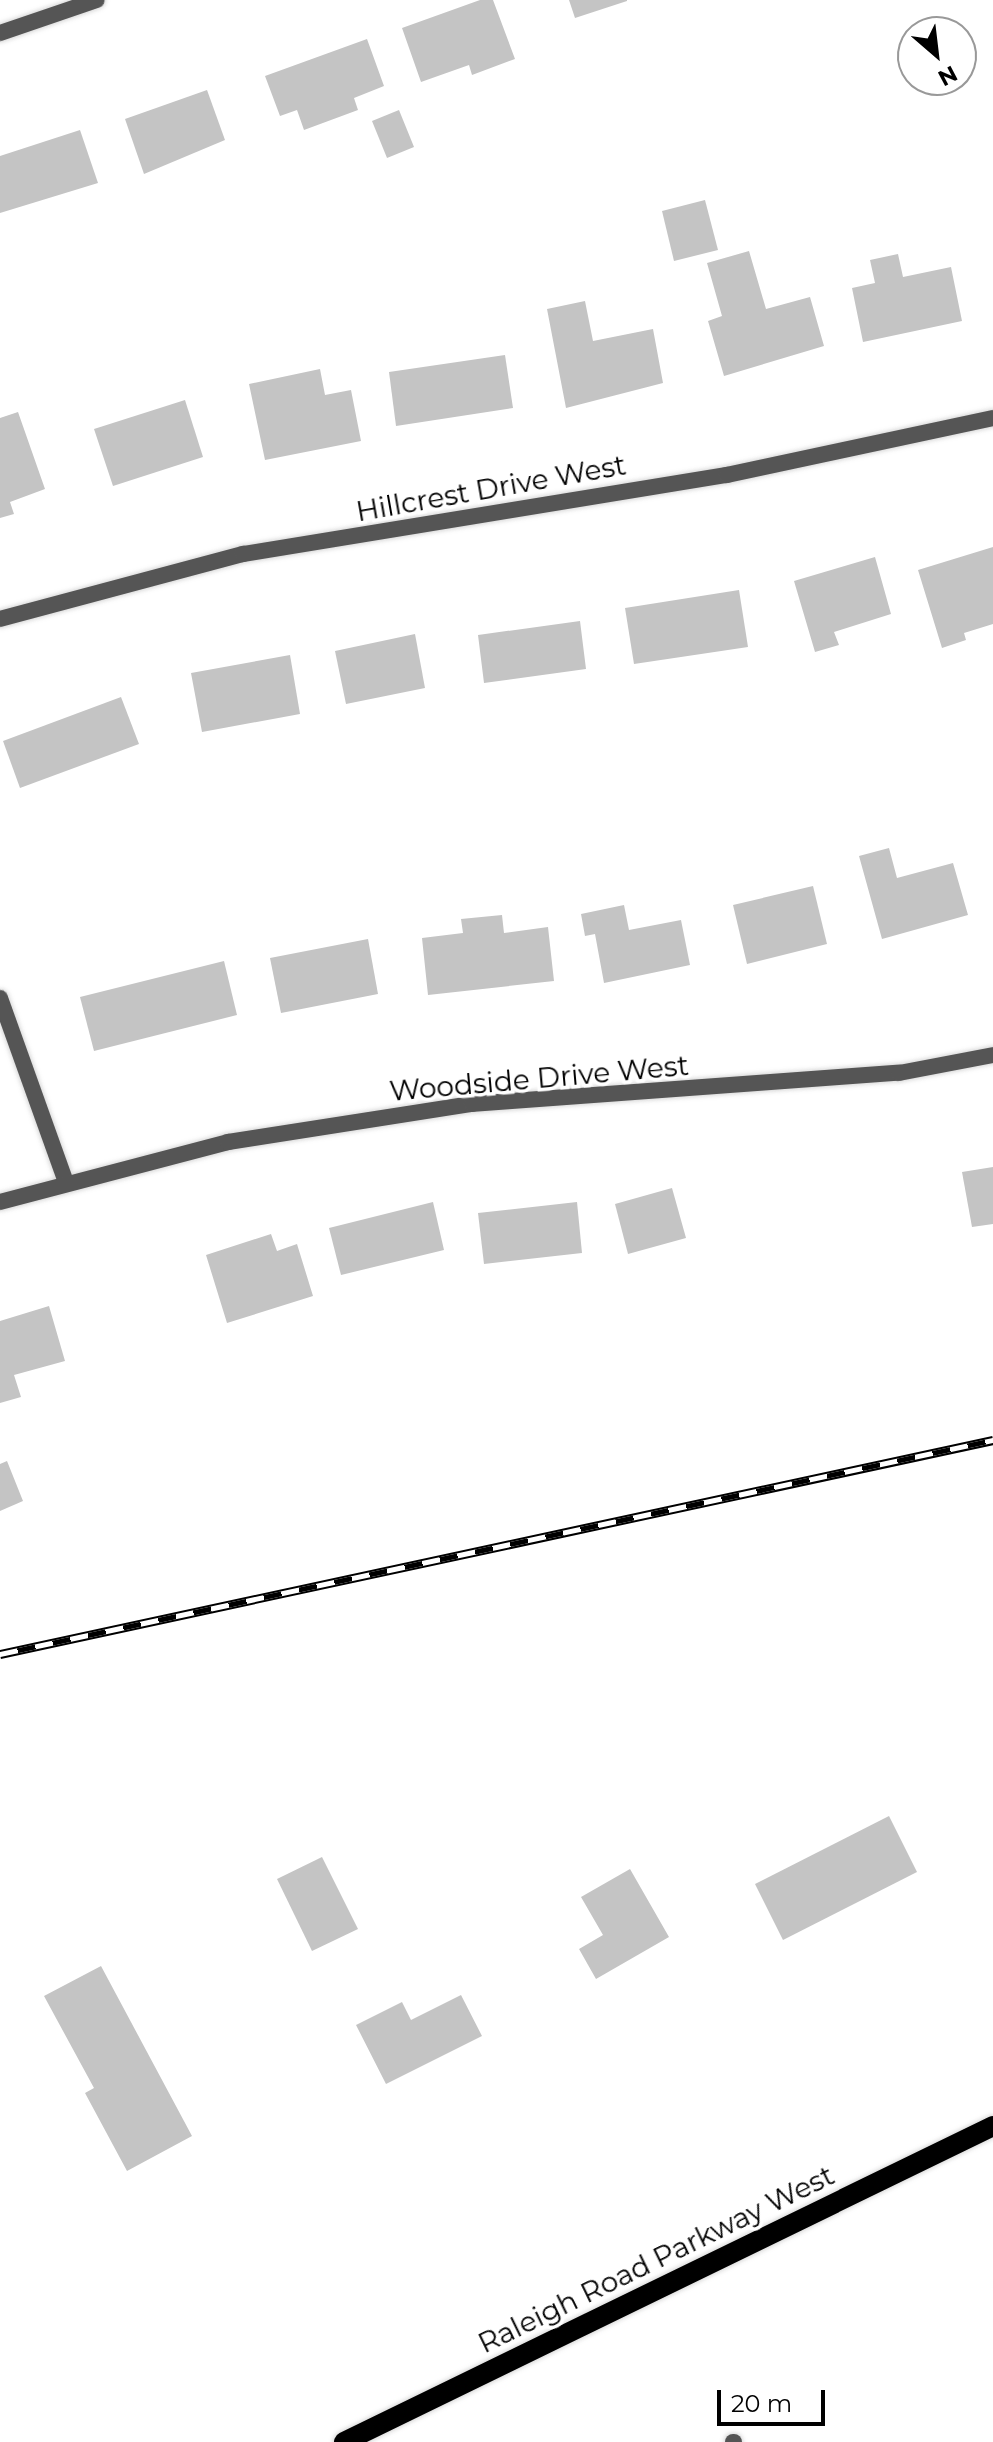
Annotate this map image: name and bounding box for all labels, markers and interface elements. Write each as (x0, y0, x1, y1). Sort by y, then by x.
north arrow (897, 16, 977, 96)
text: N (933, 60, 962, 92)
street label: Hillcrest Drive West (353, 448, 629, 528)
street label: Woodside Drive West (388, 1048, 690, 1108)
street label: Raleigh Road Parkway West (473, 2158, 839, 2360)
scale bar (721, 2374, 829, 2424)
text: 20 m (731, 2389, 792, 2418)

